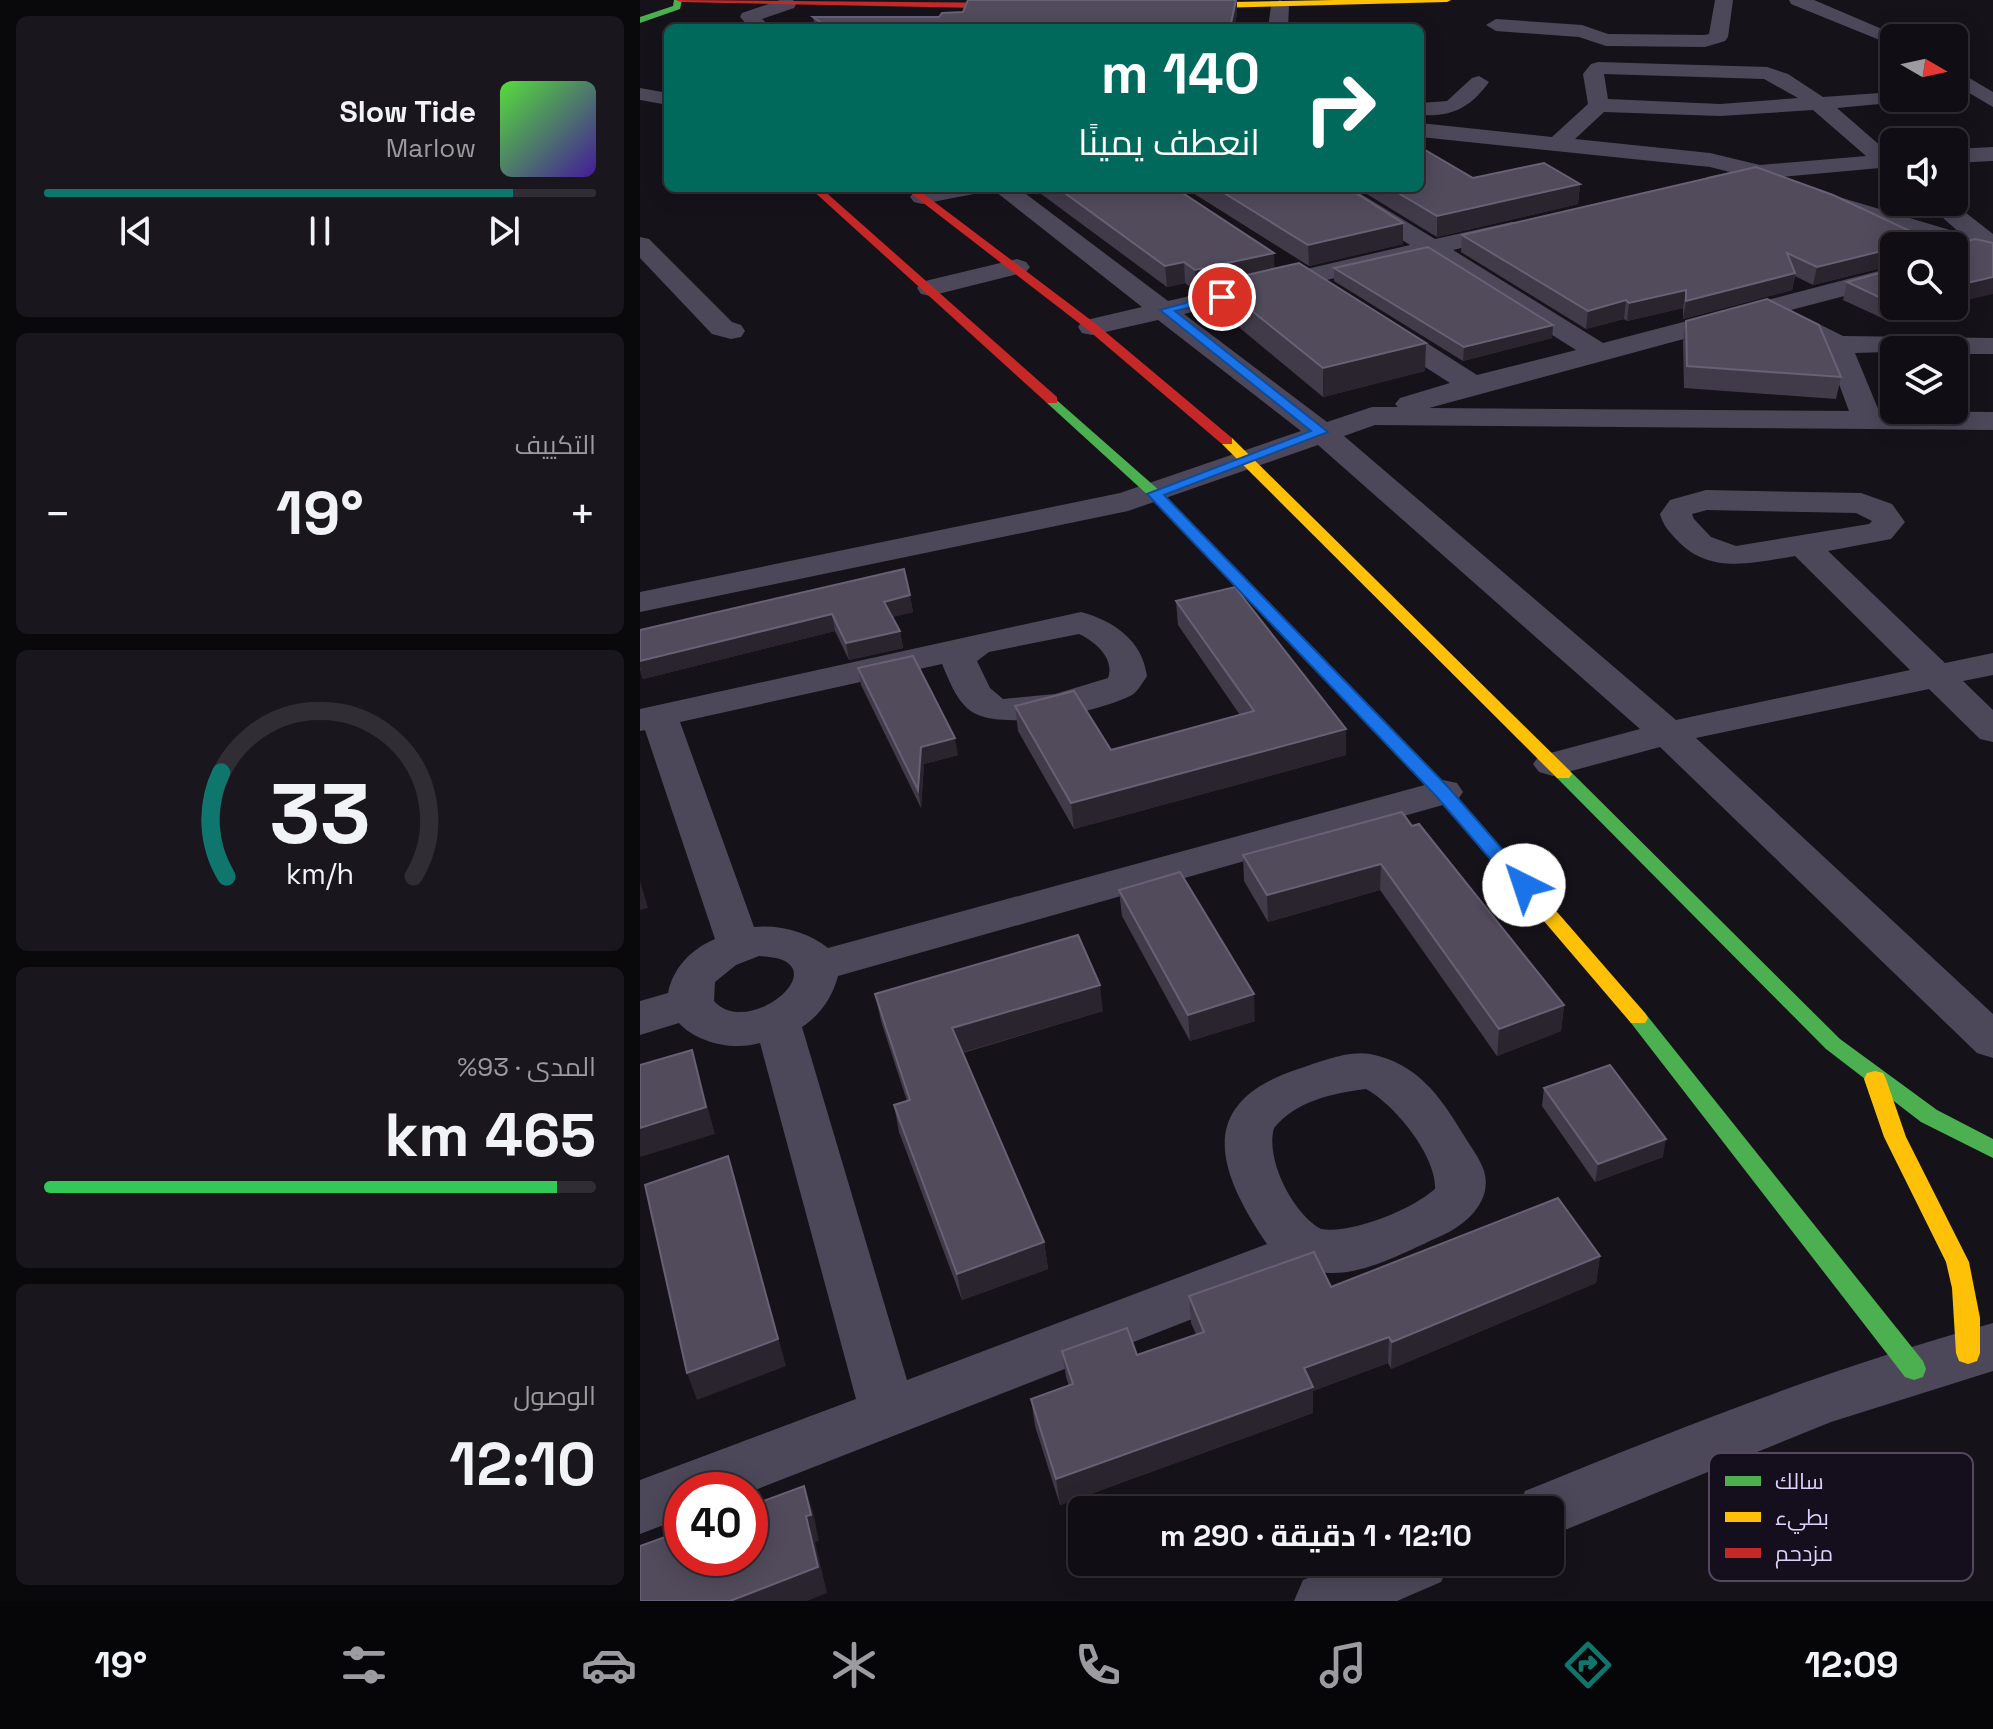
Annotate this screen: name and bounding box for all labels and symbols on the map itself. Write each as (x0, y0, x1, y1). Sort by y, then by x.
north arrow (1880, 24, 1968, 112)
pin (1188, 263, 1256, 331)
position arrow (1482, 843, 1566, 927)
legend (1709, 1453, 1973, 1581)
text: سالك (1775, 1467, 1824, 1495)
speed limit sign: 40 (664, 1472, 768, 1576)
text: بطيء (1775, 1503, 1829, 1534)
text: مزدحم (1775, 1539, 1833, 1569)

